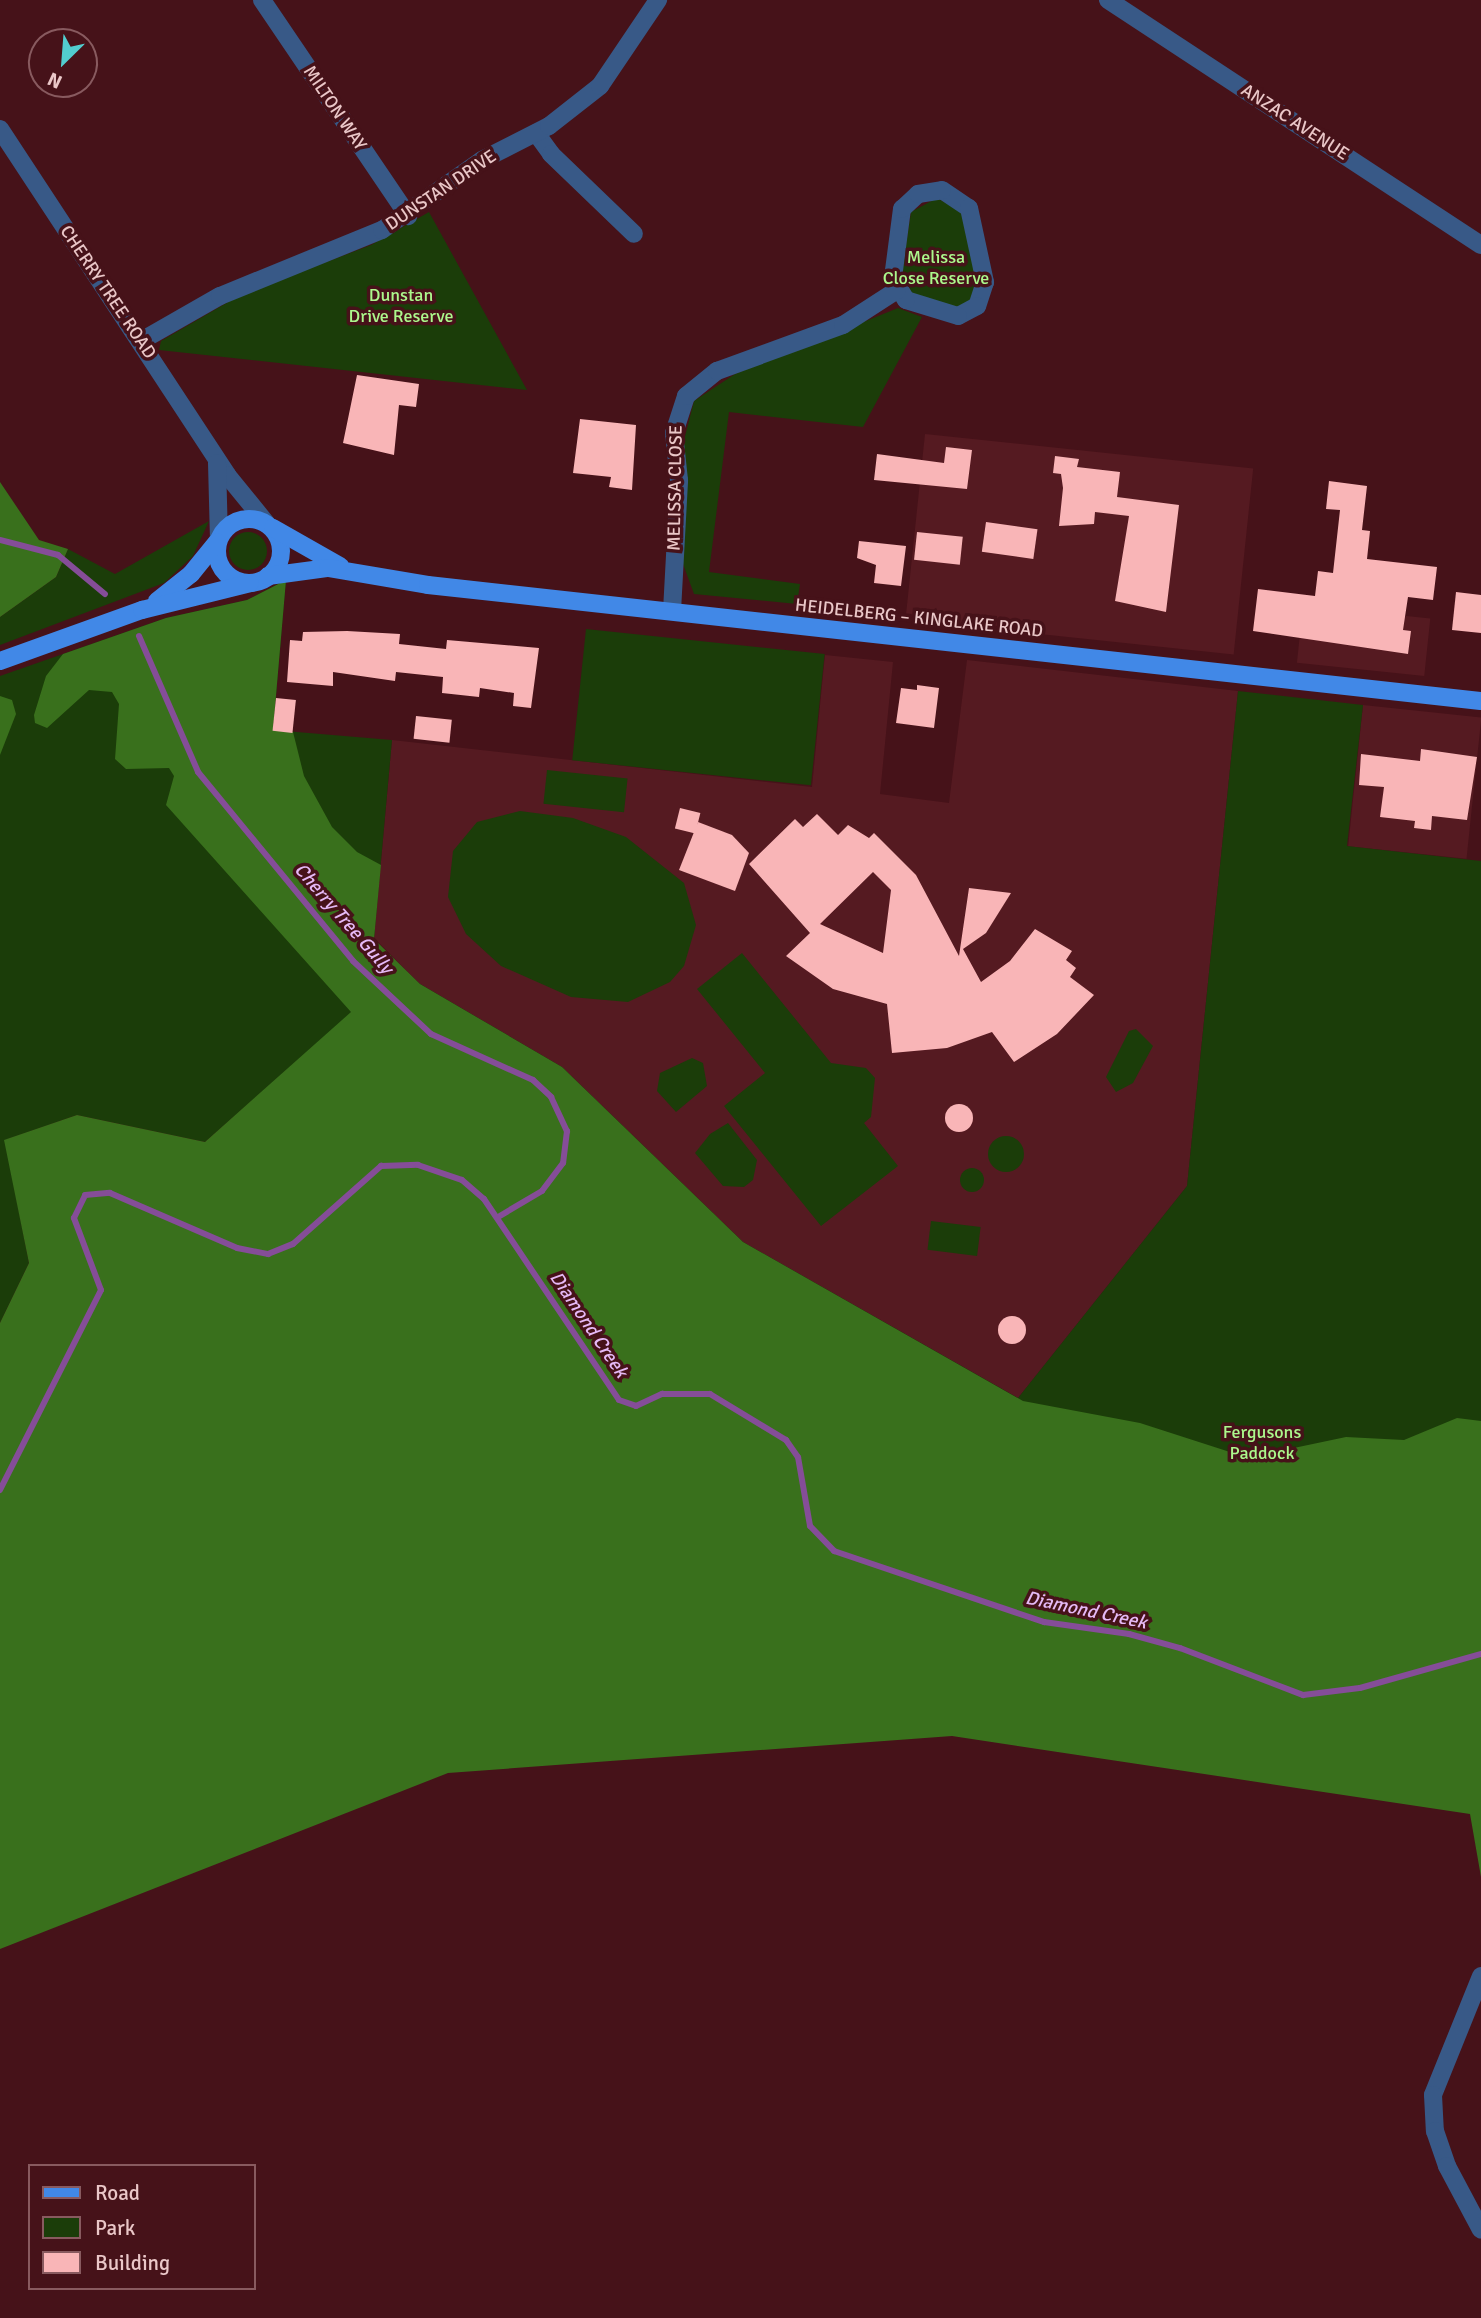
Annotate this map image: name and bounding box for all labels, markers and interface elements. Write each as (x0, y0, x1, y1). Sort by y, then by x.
north arrow (28, 28, 98, 98)
street label: MILTON WAY (299, 62, 371, 154)
text: N (44, 67, 66, 94)
street label: ANZAC AVENUE (1237, 79, 1353, 165)
street label: DUNSTAN DRIVE (382, 145, 500, 235)
street label: CHERRY TREE ROAD (55, 221, 161, 363)
park label: Melissa Close Reserve (883, 247, 989, 290)
park label: Dunstan Drive Reserve (349, 285, 453, 328)
street label: MELISSA CLOSE (663, 425, 687, 551)
street label: HEIDELBERG – KINGLAKE ROAD (794, 594, 1044, 642)
water label: Cherry Tree Gully (289, 859, 397, 979)
water label: Diamond Creek (544, 1267, 632, 1383)
park label: Fergusons Paddock (1223, 1422, 1301, 1464)
water label: Diamond Creek (1023, 1587, 1149, 1635)
legend (28, 2164, 256, 2290)
text: Road (95, 2180, 140, 2206)
text: Park (95, 2215, 135, 2241)
text: Building (95, 2250, 170, 2276)

